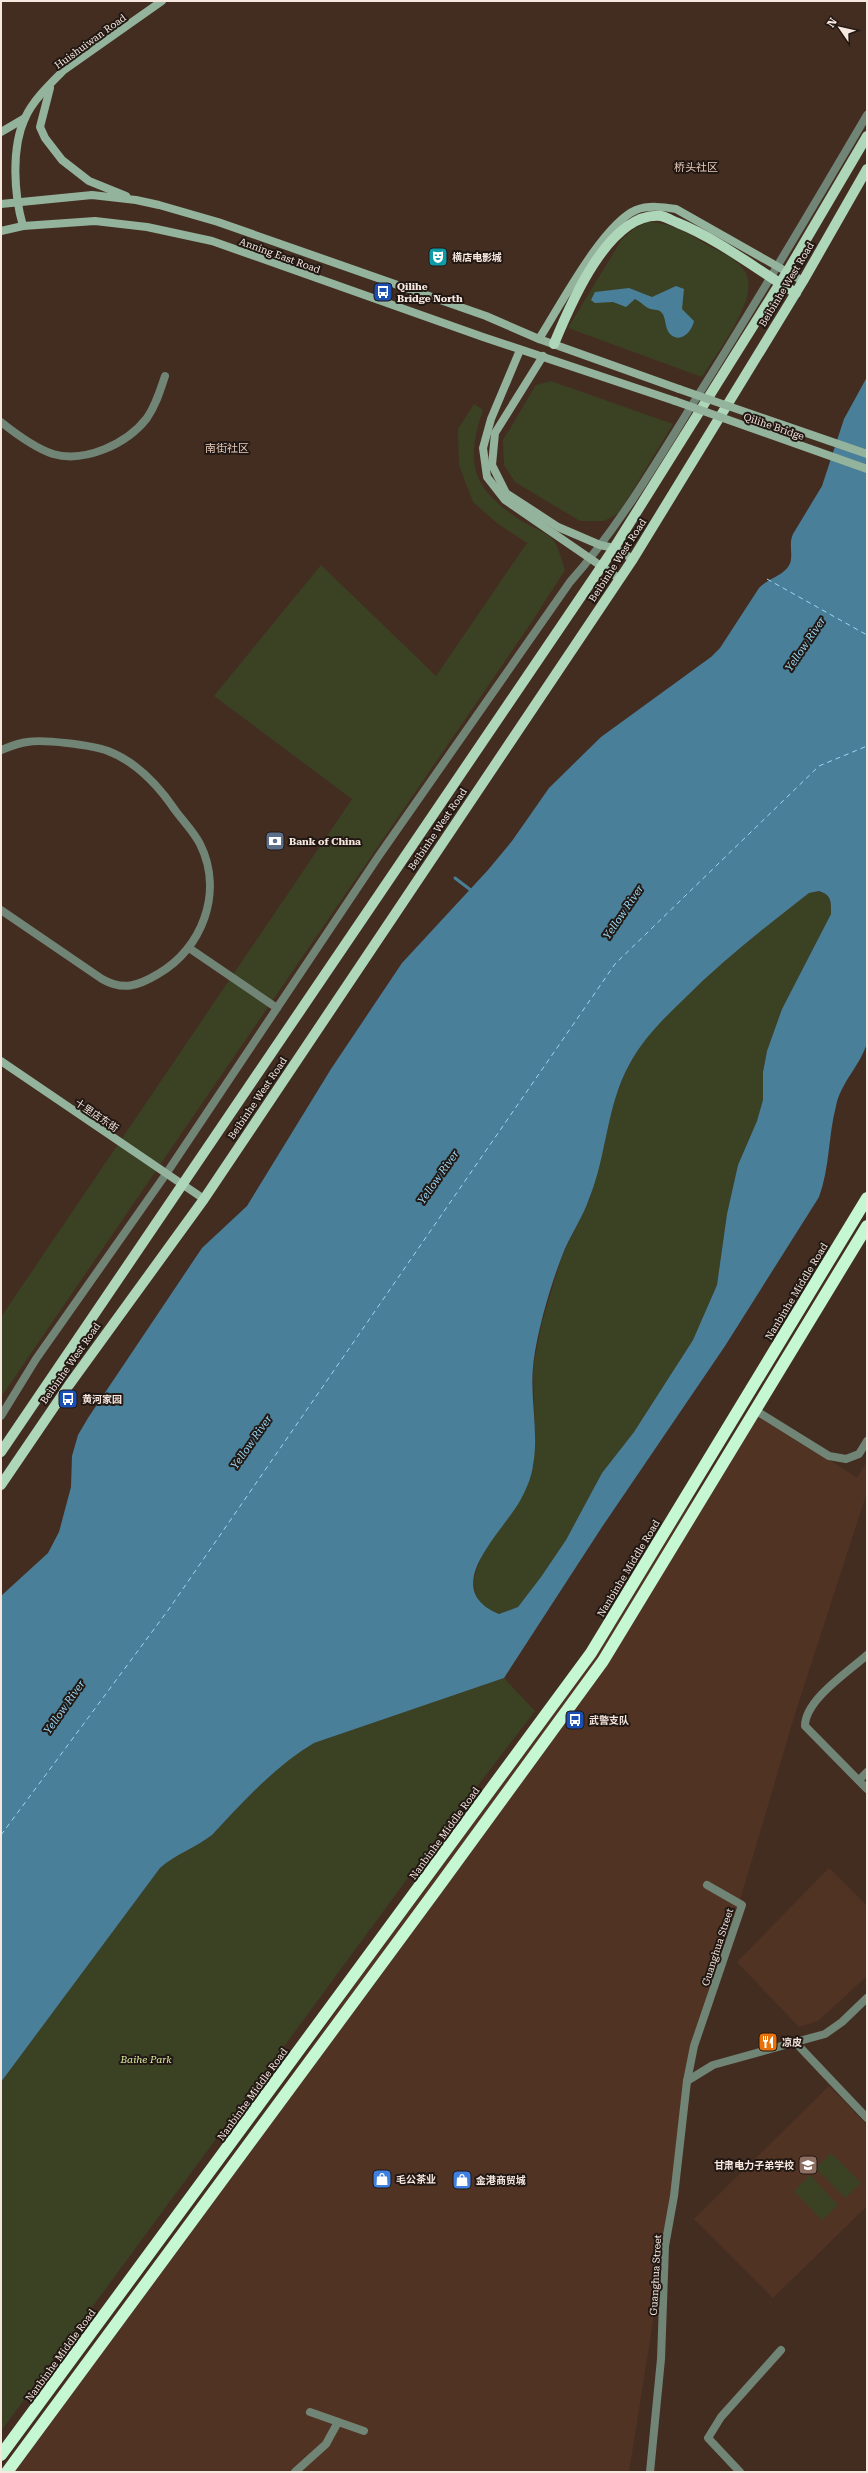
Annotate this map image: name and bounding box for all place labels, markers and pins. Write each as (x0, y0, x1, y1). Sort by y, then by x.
theatre icon: 横店电影城 (427, 246, 449, 268)
place label: 横店电影城 (452, 251, 502, 263)
bus stop icon: Qilihe Bridge North (372, 281, 394, 303)
place label: Qilihe Bridge North (397, 281, 463, 304)
bank icon: Bank of China (264, 830, 286, 852)
place label: Bank of China (289, 836, 361, 847)
bus stop icon: 黄河家园 (57, 1388, 79, 1410)
place label: 黄河家园 (82, 1394, 122, 1405)
bus stop icon: 武警支队 (564, 1709, 586, 1731)
place label: 武警支队 (589, 1715, 629, 1726)
restaurant icon: 凉皮 (757, 2031, 779, 2053)
place label: 凉皮 (782, 2037, 802, 2048)
school or university icon: 甘肃电力子弟学校 (797, 2154, 819, 2176)
place label: 甘肃电力子弟学校 (714, 2159, 794, 2171)
shop icon: 毛公茶业 (371, 2168, 393, 2190)
shop icon: 金港商贸城 (451, 2169, 473, 2191)
place label: 毛公茶业 (396, 2174, 436, 2185)
place label: 金港商贸城 (475, 2174, 526, 2186)

